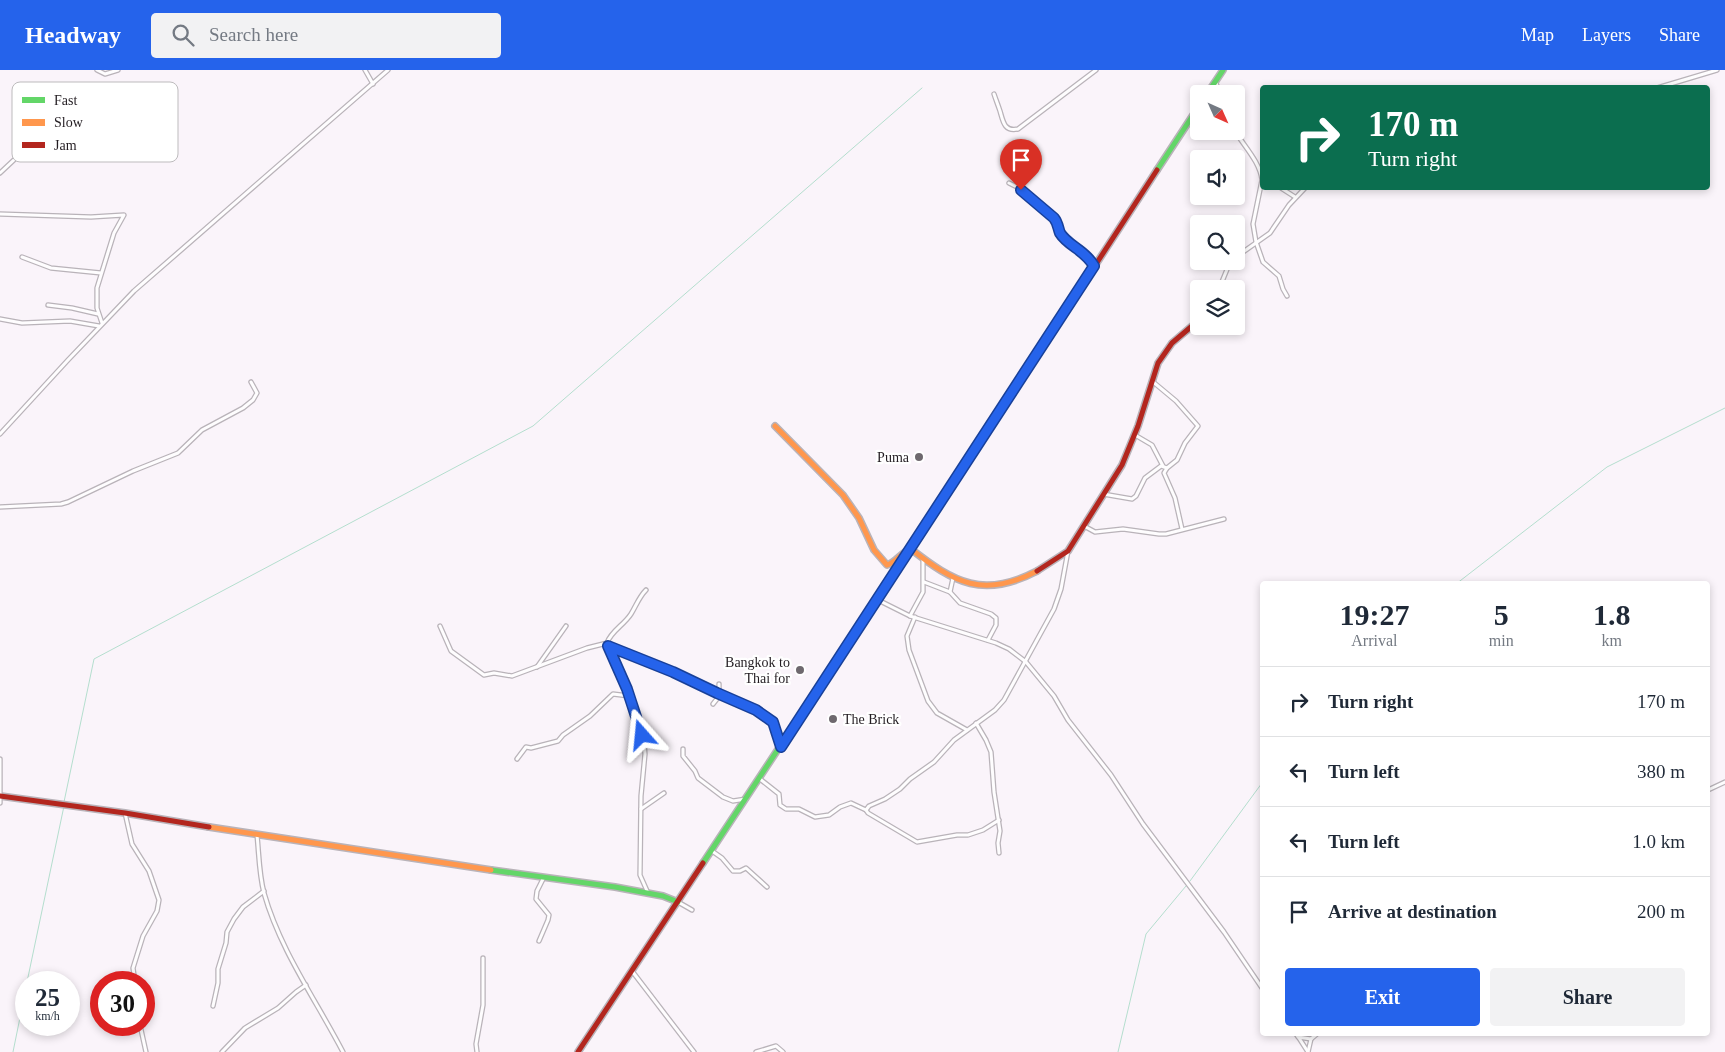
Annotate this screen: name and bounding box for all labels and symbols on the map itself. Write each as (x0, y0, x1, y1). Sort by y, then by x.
legend (12, 82, 178, 162)
north arrow (1190, 85, 1245, 140)
text: Fast (54, 93, 77, 108)
text: Slow (54, 115, 84, 130)
text: Jam (54, 138, 77, 153)
pin (1000, 139, 1042, 190)
place label: Puma (877, 450, 910, 465)
marker: Puma (913, 451, 925, 463)
place label: Bangkok to Thai for (725, 655, 790, 686)
marker: Bangkok to Thai for (794, 664, 806, 676)
position arrow (615, 708, 667, 760)
place label: The Brick (843, 712, 899, 727)
marker: The Brick (827, 713, 839, 725)
speed limit sign: 30 (90, 971, 155, 1036)

